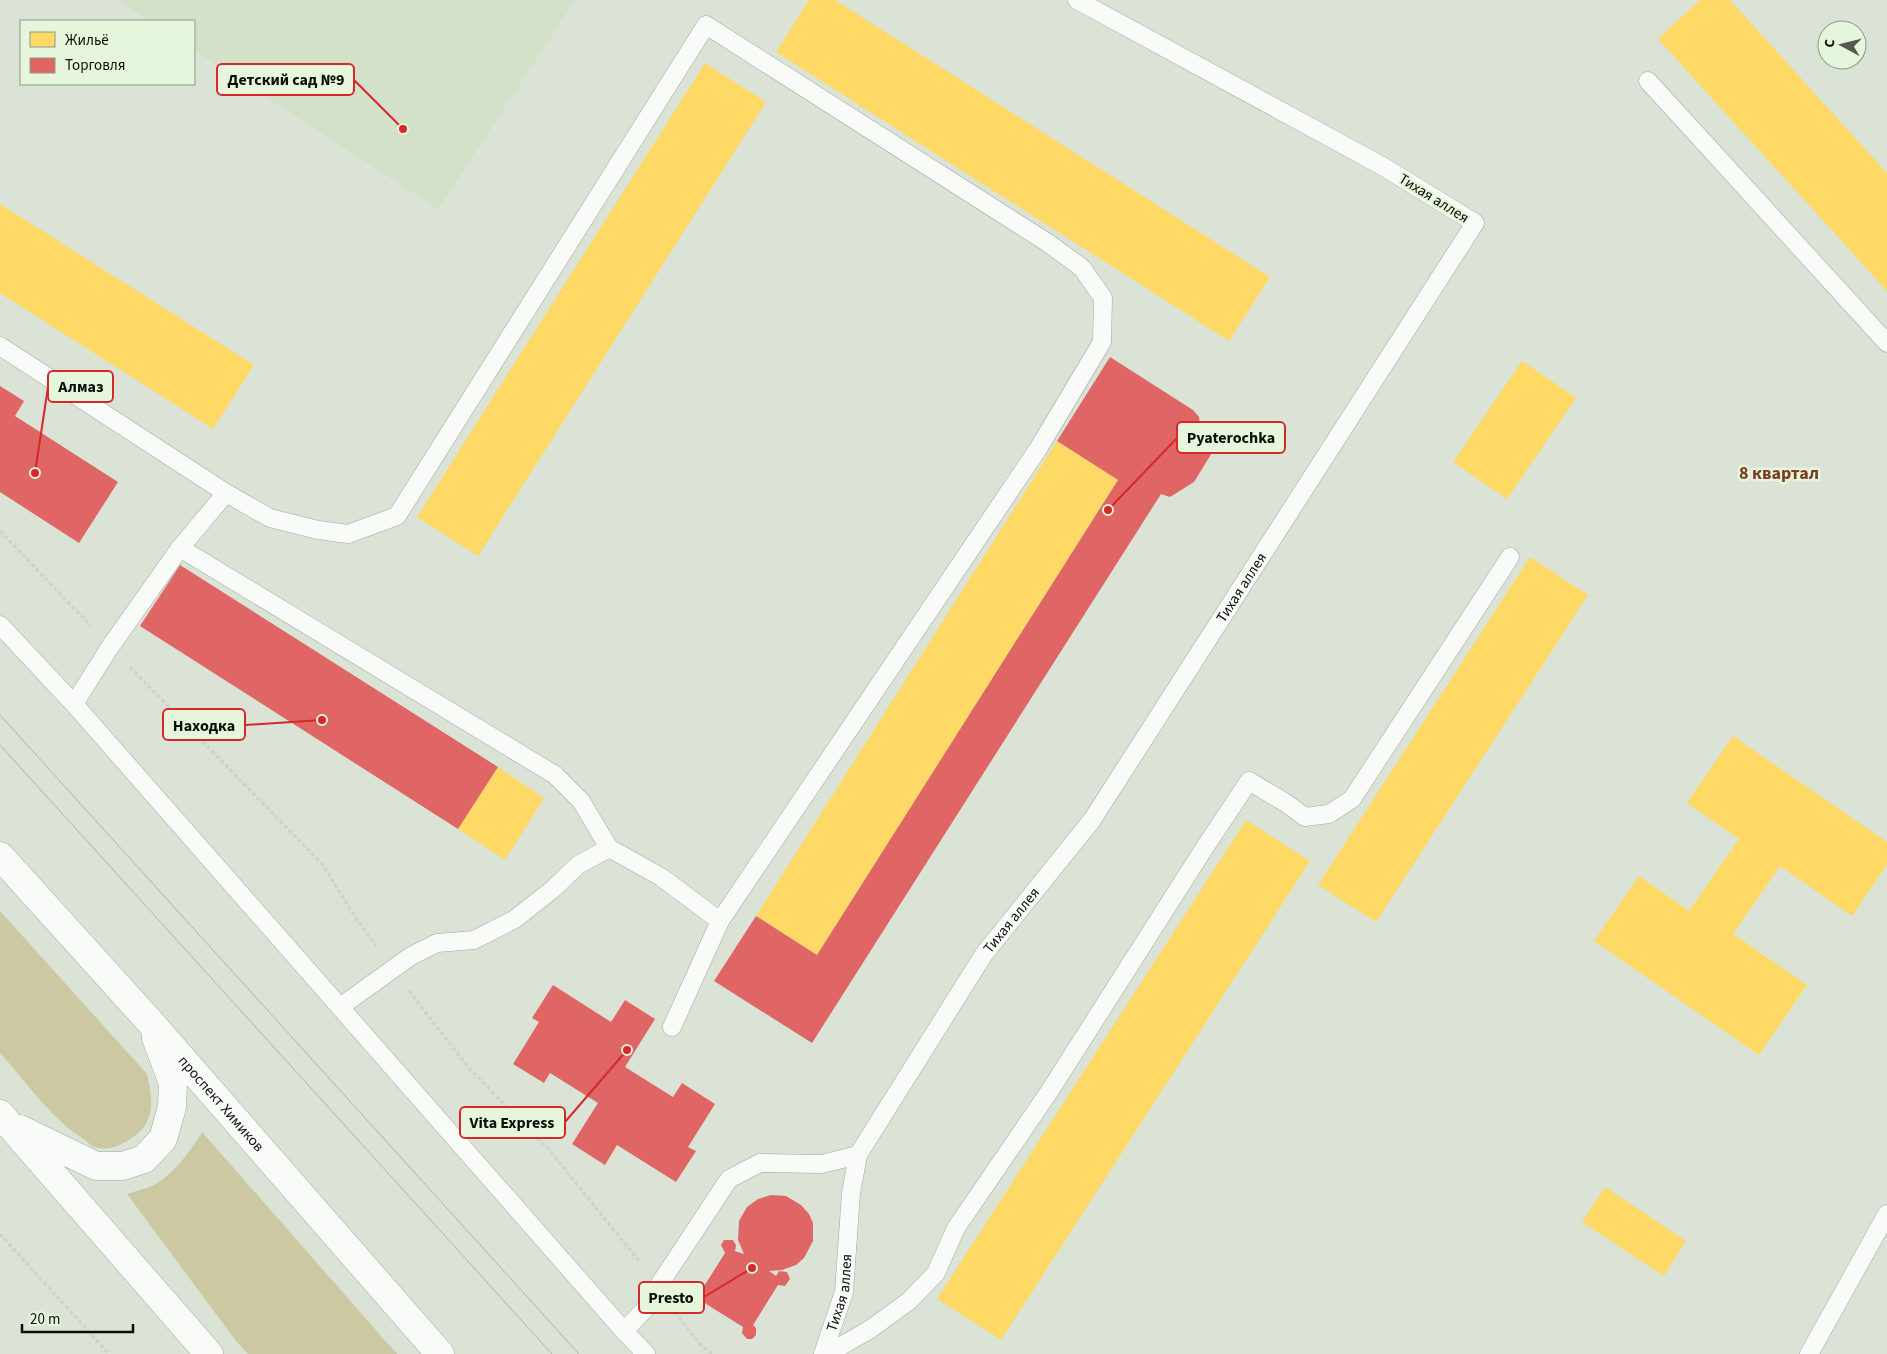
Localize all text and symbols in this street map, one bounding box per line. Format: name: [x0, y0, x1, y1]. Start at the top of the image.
legend: [20, 20, 195, 85]
north arrow: [1817, 20, 1867, 70]
text: Жильё: [65, 30, 109, 51]
text: С: [1820, 38, 1841, 49]
text: Торговля: [65, 55, 125, 76]
callout: Детский сад №9: [217, 64, 354, 95]
text: Детский сад №9: [228, 69, 345, 91]
street label: Тихая аллея: [1395, 169, 1473, 228]
callout: Алмаз: [48, 371, 113, 402]
text: Алмаз: [57, 376, 104, 398]
callout: Pyaterochka: [1177, 422, 1285, 453]
text: Pyaterochka: [1187, 427, 1275, 449]
district label: 8 квартал: [1739, 461, 1819, 486]
street label: Тихая аллея: [1211, 549, 1272, 627]
callout: Находка: [163, 709, 245, 740]
text: Находка: [173, 715, 235, 737]
street label: Тихая аллея: [979, 883, 1045, 958]
street label: проспект Химиков: [173, 1051, 269, 1157]
callout: Vita Express: [460, 1107, 565, 1138]
text: Vita Express: [469, 1112, 554, 1134]
street label: Тихая аллея: [821, 1253, 858, 1334]
callout: Presto: [639, 1282, 704, 1313]
text: Presto: [648, 1287, 694, 1309]
scale bar: [22, 1302, 134, 1334]
text: 20 m: [30, 1309, 60, 1330]

